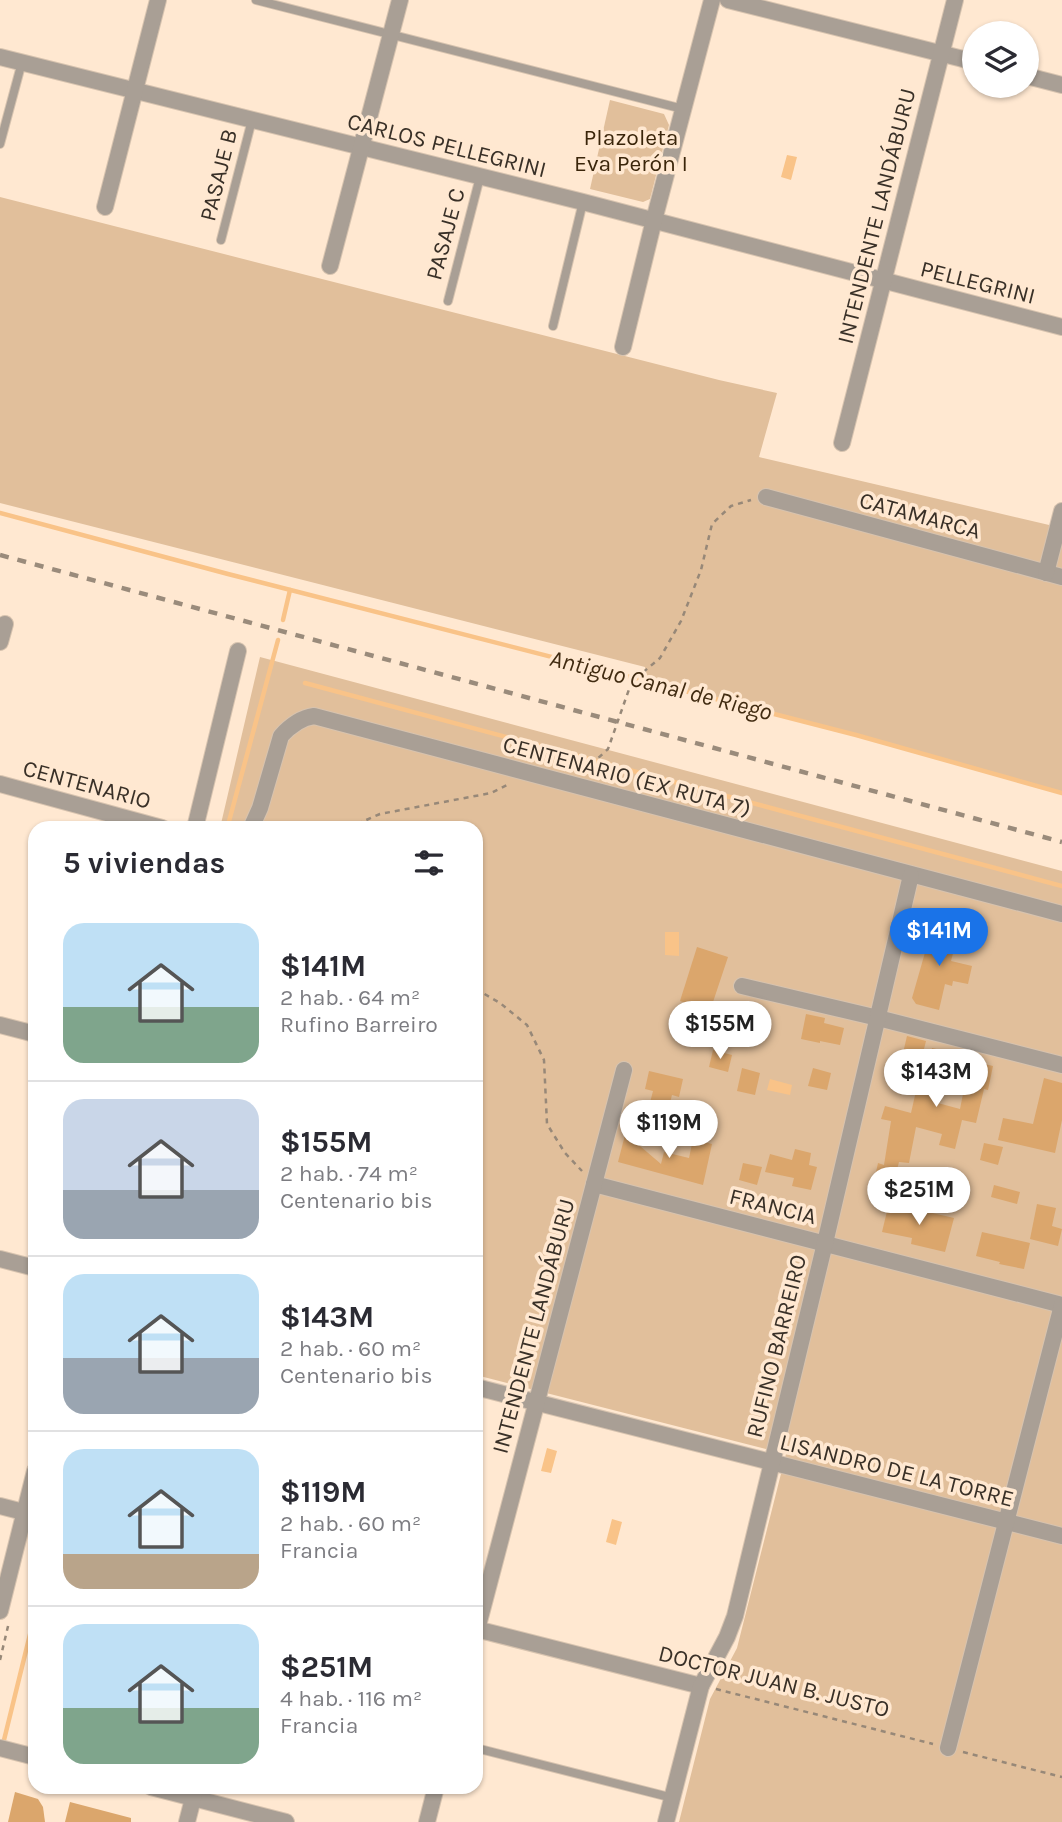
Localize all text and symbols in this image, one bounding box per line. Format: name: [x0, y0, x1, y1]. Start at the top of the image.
map controls: [962, 21, 1039, 98]
button: layers: [962, 21, 1039, 98]
street label: INTENDENTE LANDÁBURU: [832, 85, 921, 347]
street label: CARLOS PELLEGRINI: [345, 108, 549, 183]
park label: Plazoleta Eva Perón I: [574, 124, 688, 177]
street label: PASAJE B: [194, 126, 243, 224]
street label: PASAJE C: [420, 185, 471, 283]
street label: PELLEGRINI: [918, 255, 1038, 310]
street label: CATAMARCA: [856, 486, 983, 545]
water label: Antiguo Canal de Riego: [547, 644, 775, 726]
street label: CENTENARIO (EX RUTA 7): [500, 730, 754, 823]
street label: CENTENARIO: [20, 754, 154, 815]
icon: filters: [410, 844, 448, 882]
text: 5 viviendas: [63, 845, 225, 881]
pin: $141M: [890, 908, 988, 968]
text: $141M: [906, 917, 972, 944]
text: $141M: [280, 948, 366, 984]
icon: home: [119, 951, 203, 1035]
text: 2 hab. · 64 m²: [280, 984, 420, 1011]
pin: $155M: [671, 1002, 769, 1061]
text: $155M: [685, 1010, 755, 1037]
text: Rufino Barreiro: [280, 1011, 438, 1038]
pin: $143M: [887, 1050, 985, 1109]
text: $143M: [900, 1058, 972, 1085]
pin: $119M: [620, 1100, 718, 1160]
text: $119M: [636, 1109, 702, 1136]
text: $155M: [280, 1124, 373, 1160]
icon: home: [119, 1127, 203, 1211]
text: 2 hab. · 74 m²: [280, 1160, 418, 1187]
pin: $251M: [870, 1168, 968, 1227]
text: $251M: [883, 1176, 955, 1203]
street label: FRANCIA: [727, 1183, 819, 1230]
text: Centenario bis: [280, 1187, 433, 1214]
street label: INTENDENTE LANDÁBURU: [486, 1196, 581, 1456]
street label: RUFINO BARREIRO: [741, 1252, 812, 1440]
text: $143M: [280, 1299, 374, 1335]
icon: home: [119, 1302, 203, 1386]
text: 2 hab. · 60 m²: [280, 1335, 421, 1362]
text: Centenario bis: [280, 1362, 433, 1389]
street label: LISANDRO DE LA TORRE: [777, 1428, 1017, 1513]
text: $119M: [280, 1474, 367, 1510]
icon: home: [119, 1477, 203, 1561]
text: 2 hab. · 60 m²: [280, 1510, 421, 1537]
text: Francia: [280, 1537, 358, 1564]
street label: DOCTOR JUAN B. JUSTO: [656, 1640, 892, 1723]
text: $251M: [280, 1649, 373, 1685]
icon: home: [119, 1652, 203, 1736]
text: 4 hab. · 116 m²: [280, 1685, 422, 1712]
text: Francia: [280, 1712, 358, 1739]

